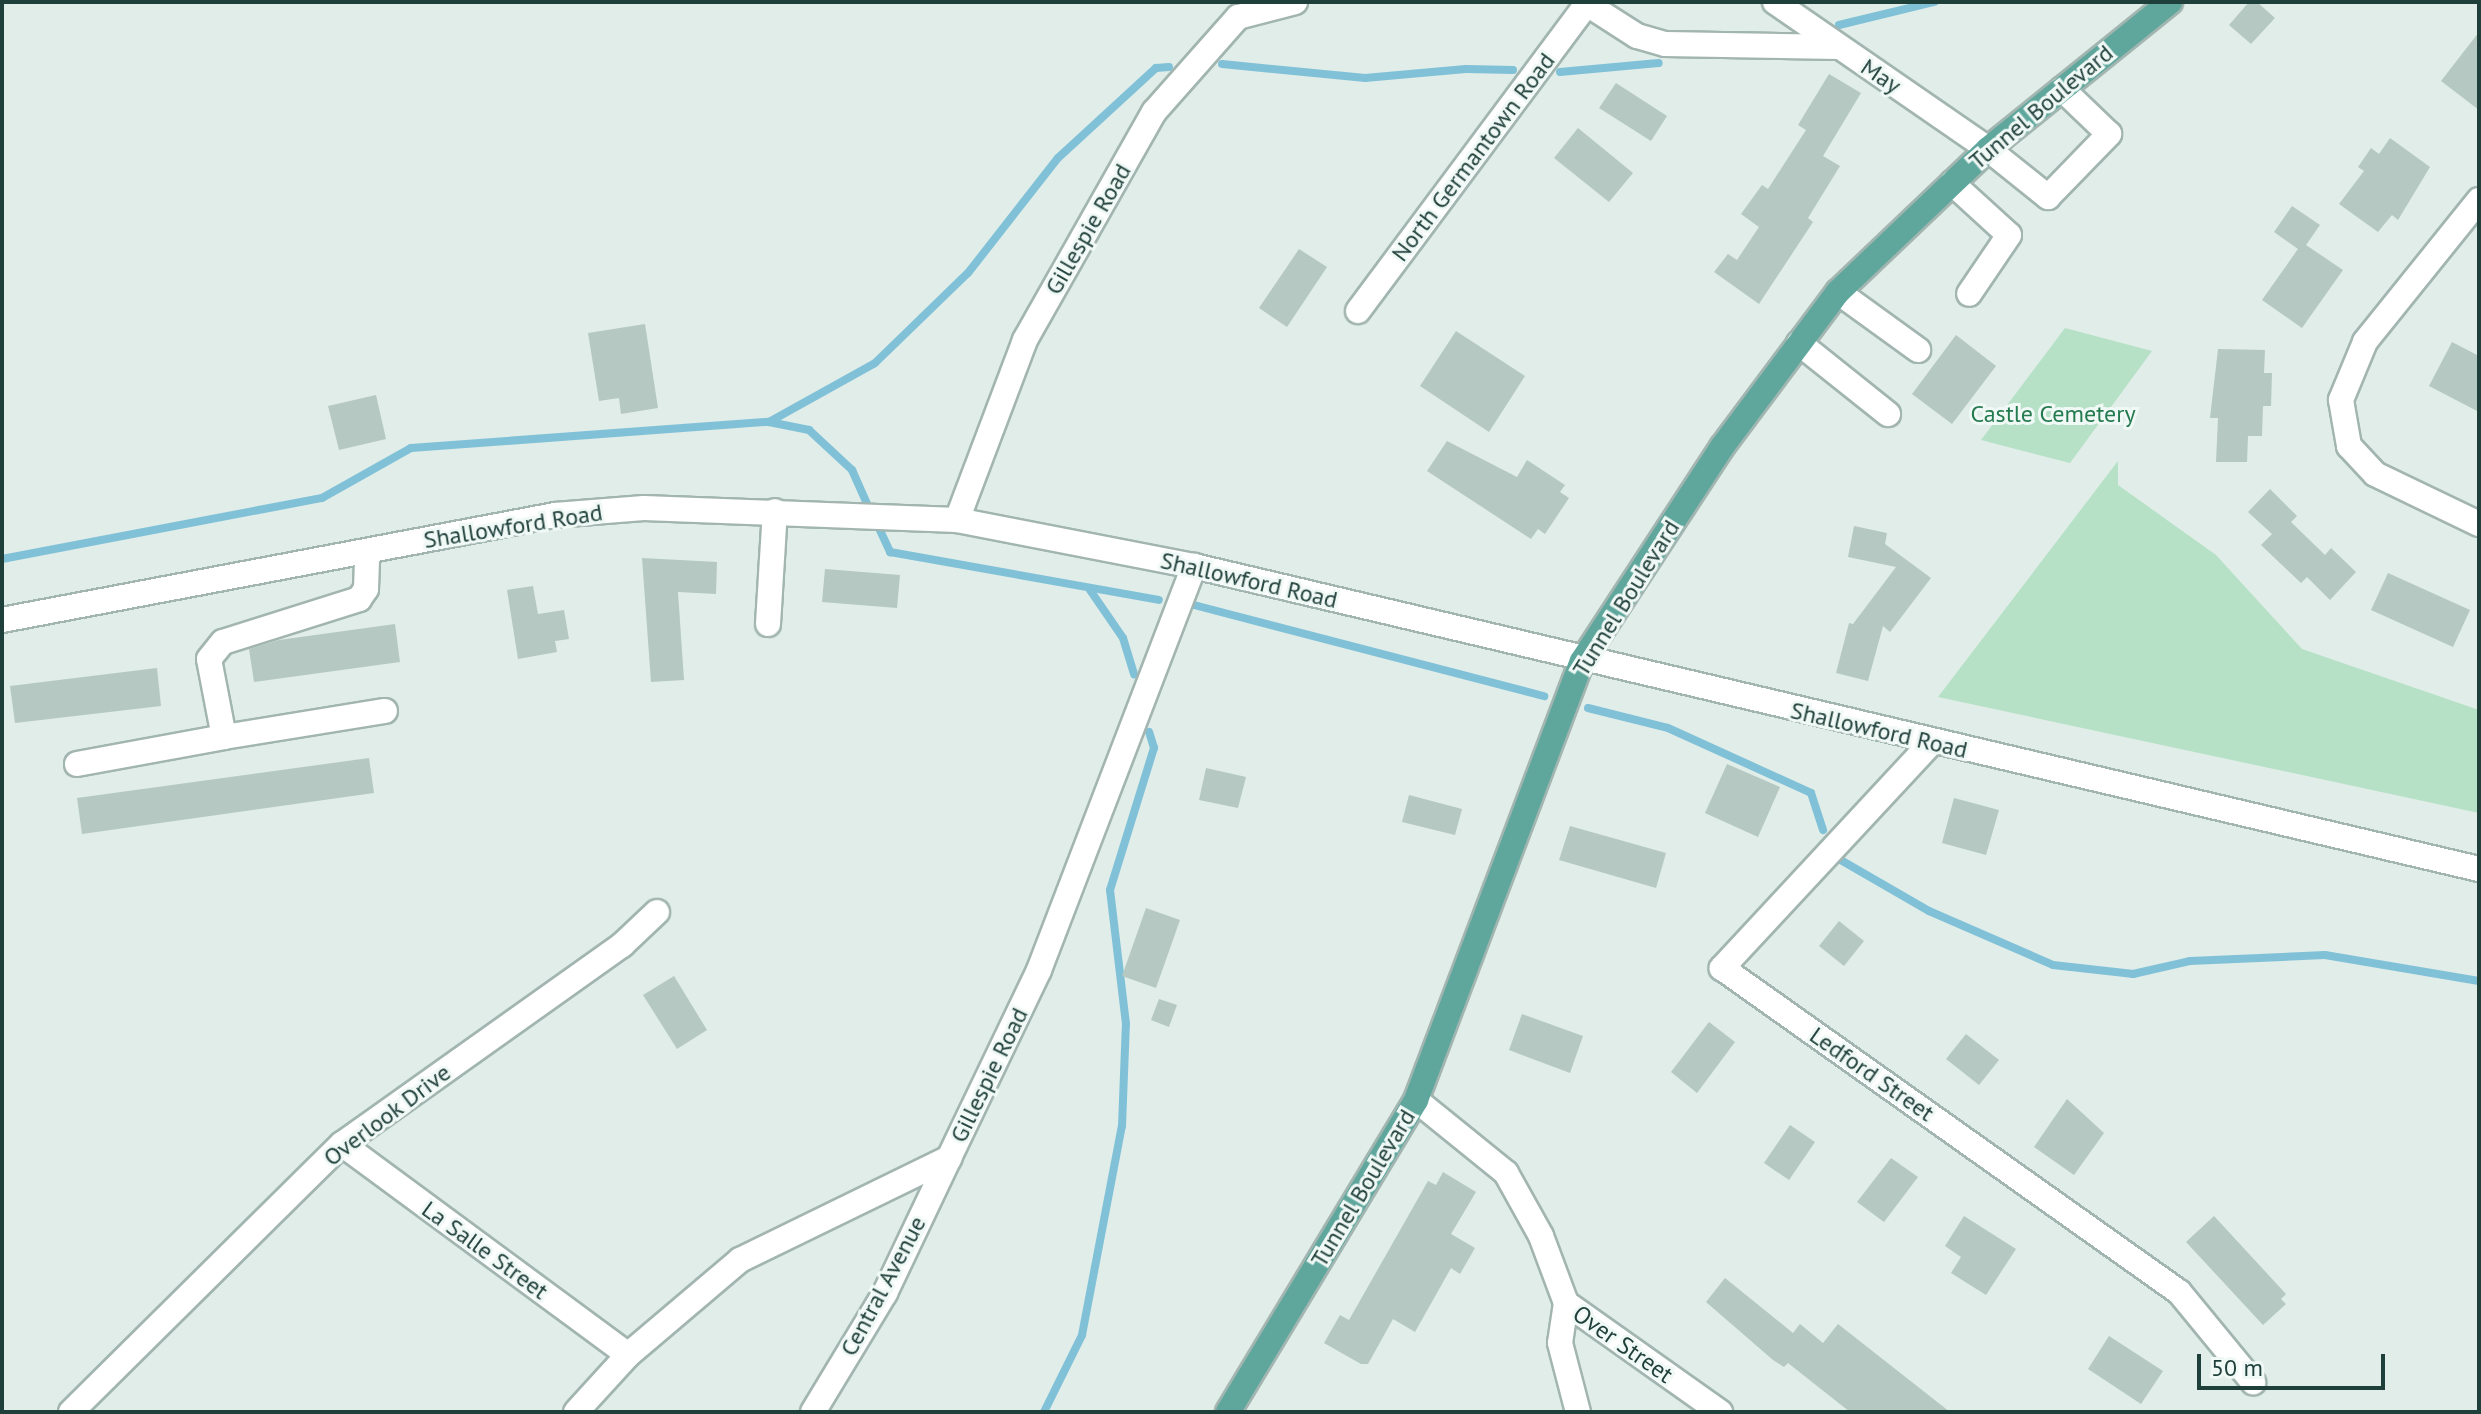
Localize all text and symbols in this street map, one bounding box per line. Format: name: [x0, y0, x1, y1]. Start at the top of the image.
street label: Tunnel Boulevard: [1963, 39, 2119, 175]
street label: North Germantown Road: [1385, 47, 1561, 267]
street label: May: [1856, 52, 1906, 100]
street label: Gillespie Road: [1039, 158, 1137, 300]
park label: Castle Cemetery: [1970, 400, 2136, 428]
street label: Shallowford Road: [422, 498, 604, 554]
street label: Tunnel Boulevard: [1566, 515, 1686, 681]
street label: Shallowford Road: [1158, 546, 1340, 614]
street label: Shallowford Road: [1788, 696, 1970, 764]
street label: Gillespie Road: [944, 1003, 1034, 1147]
street label: Ledford Street: [1804, 1021, 1940, 1127]
street label: Overlook Drive: [318, 1058, 456, 1172]
street label: Tunnel Boulevard: [1305, 1104, 1421, 1272]
street label: La Salle Street: [416, 1195, 554, 1305]
street label: Central Avenue: [834, 1211, 932, 1361]
street label: Over Street: [1567, 1299, 1679, 1389]
scale bar: [2201, 1338, 2389, 1388]
text: 50 m: [2211, 1352, 2263, 1383]

